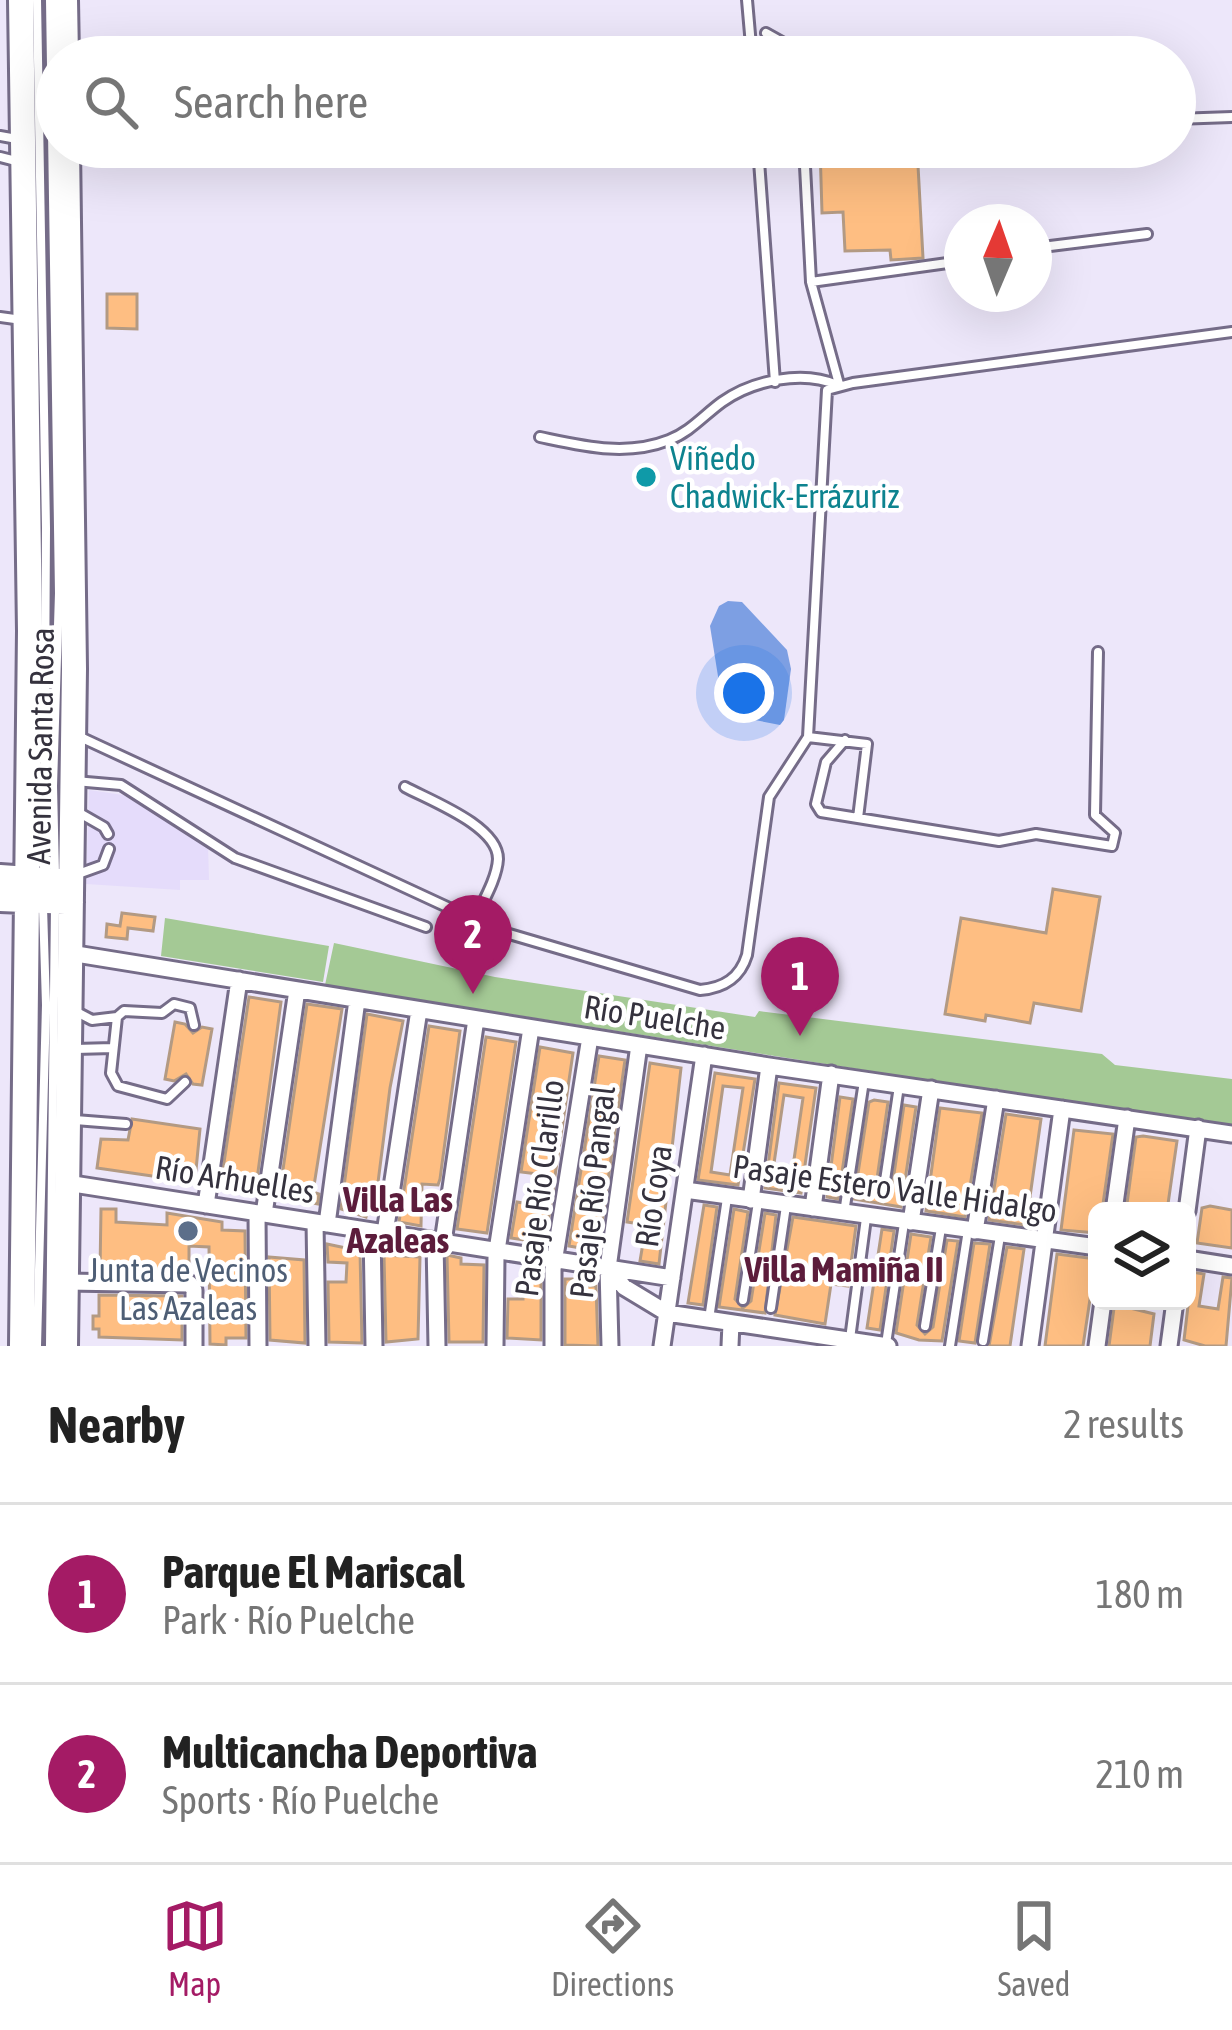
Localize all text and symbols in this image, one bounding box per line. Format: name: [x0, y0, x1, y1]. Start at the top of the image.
search box: [36, 36, 1196, 168]
icon: search: [78, 69, 144, 135]
text: Search here: [174, 76, 368, 128]
north arrow: [944, 204, 1052, 312]
place label: Viñedo Chadwick-Errázuriz: [670, 439, 899, 515]
marker: Viñedo Chadwick-Errázuriz: [633, 464, 659, 490]
street label: Avenida Santa Rosa: [19, 627, 61, 865]
your location: [714, 663, 774, 723]
pin: 2: [434, 895, 512, 994]
pin: 1: [761, 937, 839, 1036]
street label: Río Puelche: [581, 987, 729, 1047]
street label: Pasaje Río Clarillo: [507, 1077, 571, 1299]
street label: Pasaje Río Pangal: [562, 1084, 622, 1300]
street label: Río Coya: [627, 1142, 679, 1250]
street label: Pasaje Estero Valle Hidalgo: [731, 1146, 1059, 1230]
street label: Río Arhuelles: [153, 1148, 317, 1210]
district label: Villa Las Azaleas: [342, 1178, 453, 1261]
map controls: [1088, 1202, 1196, 1310]
button: layers: [1088, 1202, 1196, 1310]
marker: Junta de Vecinos Las Azaleas: [175, 1218, 201, 1244]
district label: Villa Mamiña II: [743, 1248, 944, 1290]
place label: Junta de Vecinos Las Azaleas: [88, 1251, 288, 1327]
text: Nearby: [48, 1395, 185, 1454]
text: 2 results: [1063, 1402, 1184, 1446]
text: Parque El Mariscal: [162, 1546, 464, 1598]
text: 1: [78, 1572, 96, 1616]
text: 180 m: [1096, 1572, 1184, 1616]
text: Park · Río Puelche: [162, 1598, 415, 1642]
text: Multicancha Deportiva: [162, 1726, 537, 1778]
text: 2: [78, 1752, 96, 1796]
text: 210 m: [1096, 1752, 1184, 1796]
text: Sports · Río Puelche: [162, 1778, 439, 1822]
tab: Map: [162, 1893, 228, 2003]
tab: Directions: [551, 1893, 674, 2003]
tab: Saved: [997, 1893, 1070, 2003]

